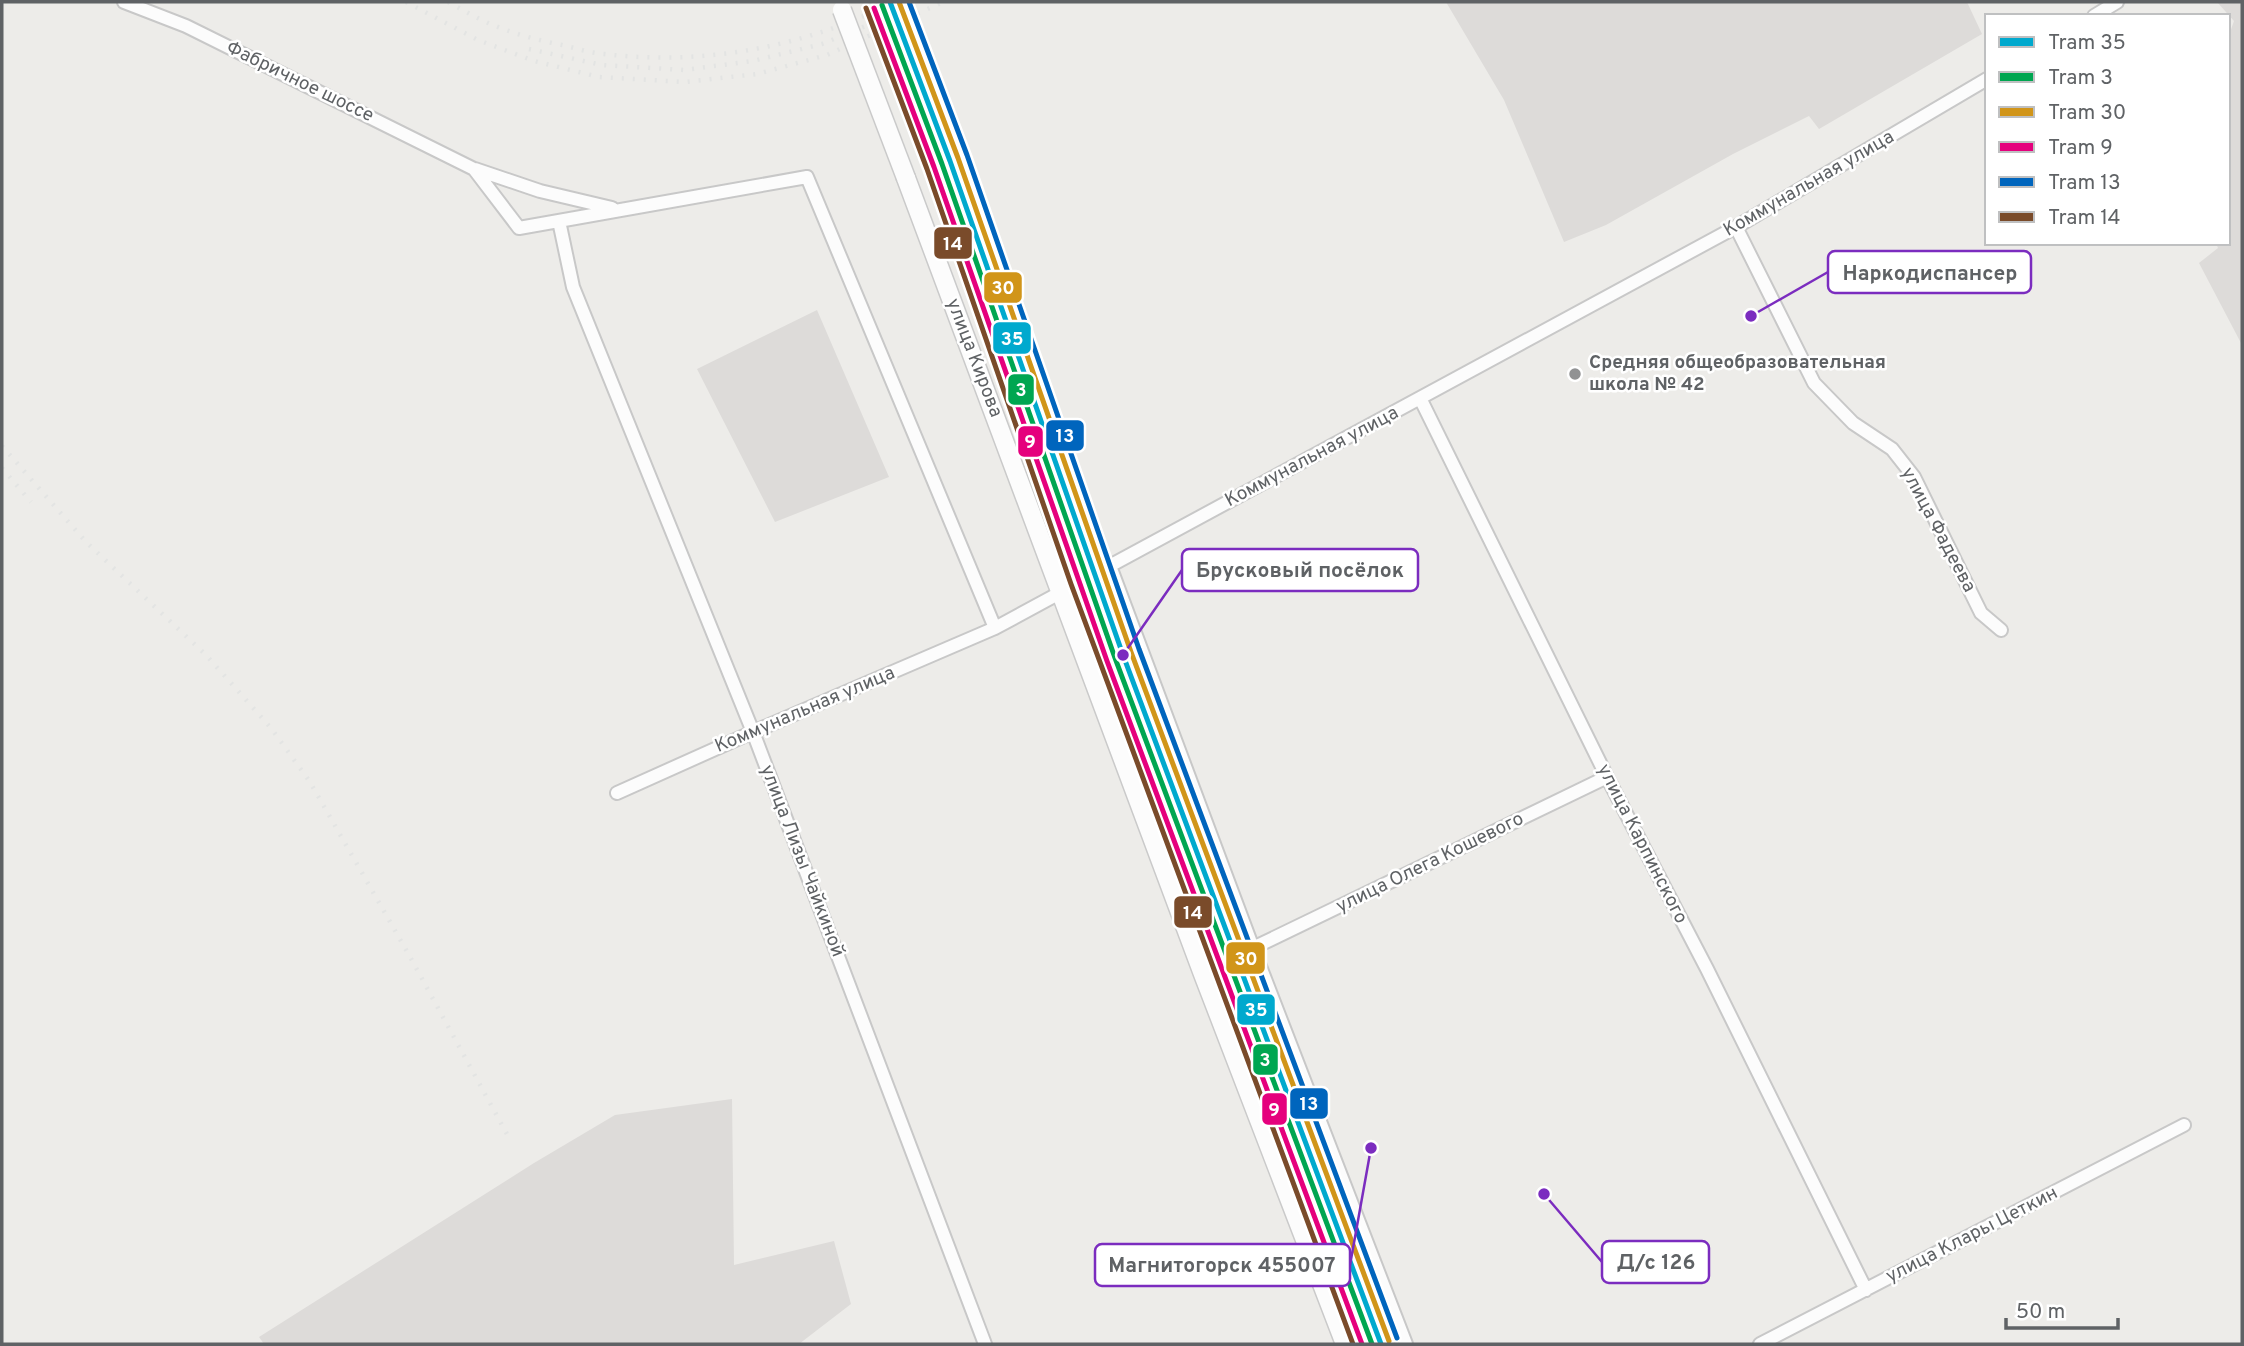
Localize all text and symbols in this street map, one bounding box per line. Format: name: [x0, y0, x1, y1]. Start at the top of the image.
legend: [1985, 14, 2230, 245]
text: Tram 35: [2048, 30, 2126, 57]
street label: Фабричное шоссе: [222, 36, 378, 128]
text: Tram 3: [2048, 65, 2113, 92]
text: Tram 30: [2048, 100, 2126, 127]
street label: Коммунальная улица: [1719, 125, 1899, 243]
text: Tram 9: [2048, 135, 2113, 162]
text: Tram 13: [2048, 170, 2121, 197]
text: Tram 14: [2048, 205, 2121, 232]
line badge: 14: [933, 226, 973, 260]
text: 14: [943, 233, 963, 257]
callout: Наркодиспансер: [1828, 251, 2031, 293]
text: Наркодиспансер: [1843, 261, 2017, 288]
line badge: 30: [983, 271, 1023, 304]
text: 30: [991, 277, 1015, 301]
street label: улица Кирова: [940, 295, 1008, 421]
line badge: 35: [992, 321, 1032, 355]
text: 35: [1001, 328, 1024, 352]
place label: Средняя общеобразовательная школа № 42: [1589, 351, 1886, 397]
marker: Средняя общеобразовательная школа № 42: [1567, 366, 1583, 382]
line badge: 3: [1007, 373, 1035, 406]
text: 3: [1015, 379, 1027, 403]
street label: Коммунальная улица: [1221, 401, 1403, 513]
line badge: 13: [1045, 419, 1085, 452]
line badge: 9: [1017, 425, 1044, 458]
text: 13: [1056, 425, 1075, 449]
text: 9: [1024, 431, 1036, 455]
street label: улица Фадеева: [1895, 463, 1981, 597]
callout: Брусковый посёлок: [1182, 549, 1418, 591]
text: Брусковый посёлок: [1196, 558, 1404, 585]
street label: Коммунальная улица: [711, 661, 899, 759]
street label: улица Карпинского: [1591, 760, 1693, 928]
street label: улица Лизы Чайкиной: [754, 762, 850, 960]
street label: улица Олега Кошевого: [1332, 807, 1528, 919]
line badge: 14: [1173, 895, 1213, 929]
text: 14: [1183, 902, 1203, 926]
line badge: 30: [1225, 941, 1266, 975]
text: 30: [1234, 948, 1258, 972]
line badge: 35: [1236, 993, 1276, 1026]
text: 35: [1245, 999, 1268, 1023]
line badge: 3: [1252, 1043, 1279, 1076]
text: 3: [1259, 1049, 1271, 1073]
line badge: 13: [1289, 1087, 1329, 1120]
line badge: 9: [1261, 1092, 1288, 1126]
text: 13: [1300, 1093, 1319, 1117]
text: 9: [1268, 1099, 1280, 1123]
street label: улица Клары Цеткин: [1882, 1181, 2062, 1289]
callout: Д/с 126: [1602, 1241, 1709, 1283]
callout: Магнитогорск 455007: [1095, 1244, 1350, 1286]
text: Д/с 126: [1617, 1250, 1695, 1277]
text: Магнитогорск 455007: [1108, 1253, 1336, 1280]
scale bar: [2006, 1286, 2118, 1330]
text: 50 m: [2016, 1299, 2065, 1326]

